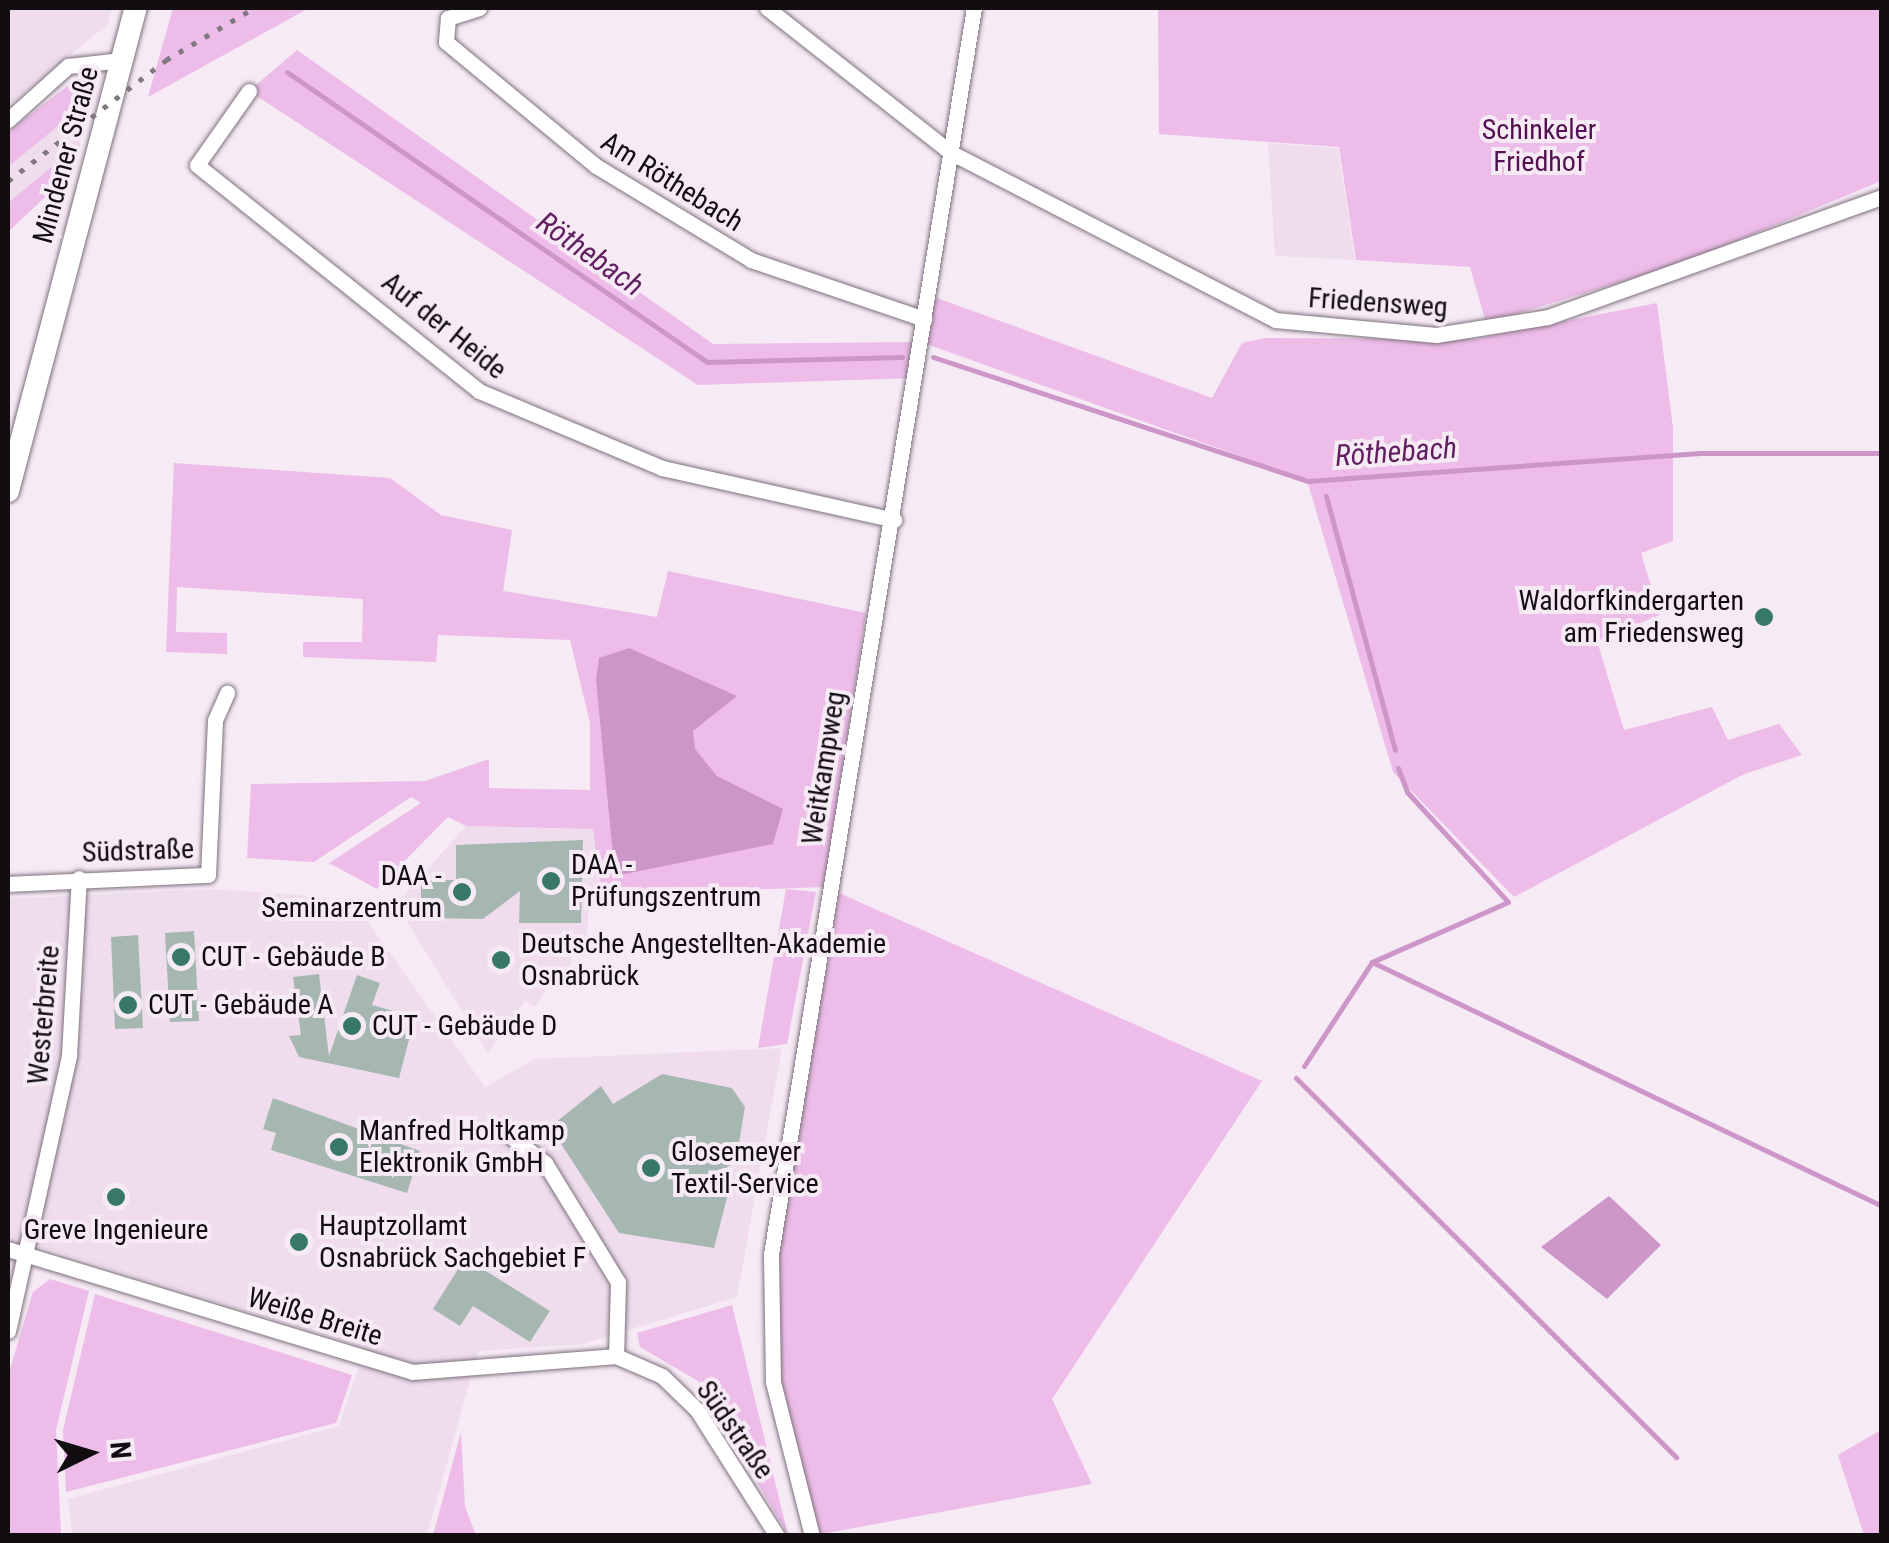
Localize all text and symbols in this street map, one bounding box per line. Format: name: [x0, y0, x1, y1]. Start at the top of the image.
street label: Mindener Straße: [26, 63, 106, 247]
park label: Schinkeler Friedhof: [1482, 113, 1596, 179]
street label: Am Röthebach: [595, 125, 749, 239]
water label: Röthebach: [530, 204, 650, 304]
street label: Auf der Heide: [375, 266, 513, 386]
street label: Friedensweg: [1307, 281, 1449, 325]
water label: Röthebach: [1334, 430, 1458, 474]
place label: Waldorfkindergarten am Friedensweg: [1518, 584, 1744, 650]
marker: Waldorfkindergarten am Friedensweg: [1753, 606, 1775, 628]
street label: Weitkampweg: [795, 689, 853, 847]
street label: Südstraße: [81, 832, 195, 870]
place label: DAA - Prüfungszentrum: [571, 848, 761, 914]
place label: DAA - Seminarzentrum: [261, 859, 442, 925]
marker: DAA - Prüfungszentrum: [540, 870, 562, 892]
marker: DAA - Seminarzentrum: [451, 881, 473, 903]
place label: Deutsche Angestellten-Akademie Osnabrück: [521, 927, 886, 993]
place label: CUT - Gebäude B: [201, 940, 386, 974]
street label: Westerbreite: [21, 944, 67, 1086]
marker: CUT - Gebäude B: [170, 946, 192, 968]
marker: Deutsche Angestellten-Akademie Osnabrück: [490, 949, 512, 971]
place label: CUT - Gebäude A: [148, 988, 334, 1022]
marker: CUT - Gebäude A: [117, 994, 139, 1016]
place label: CUT - Gebäude D: [372, 1009, 558, 1043]
marker: CUT - Gebäude D: [341, 1015, 363, 1037]
place label: Manfred Holtkamp Elektronik GmbH: [359, 1114, 565, 1180]
place label: Glosemeyer Textil-Service: [671, 1135, 819, 1201]
marker: Manfred Holtkamp Elektronik GmbH: [328, 1136, 350, 1158]
marker: Glosemeyer Textil-Service: [640, 1157, 662, 1179]
marker: Greve Ingenieure: [105, 1186, 127, 1208]
place label: Hauptzollamt Osnabrück Sachgebiet F: [319, 1209, 586, 1275]
place label: Greve Ingenieure: [24, 1213, 208, 1247]
marker: Hauptzollamt Osnabrück Sachgebiet F: [288, 1231, 310, 1253]
street label: Weiße Breite: [244, 1281, 386, 1353]
street label: Südstraße: [689, 1374, 781, 1486]
north arrow: [40, 1403, 140, 1503]
text: N: [103, 1440, 138, 1460]

